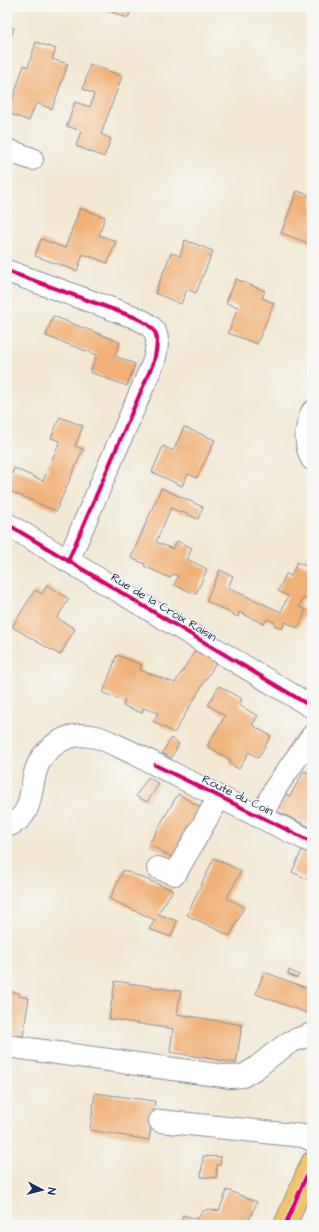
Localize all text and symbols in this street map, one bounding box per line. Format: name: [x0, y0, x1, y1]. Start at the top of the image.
street label: Rue de la Croix Raisin: [108, 569, 220, 646]
street label: Route du Coin: [199, 771, 276, 820]
north arrow: [22, 1170, 62, 1210]
text: N: [44, 1187, 59, 1196]

